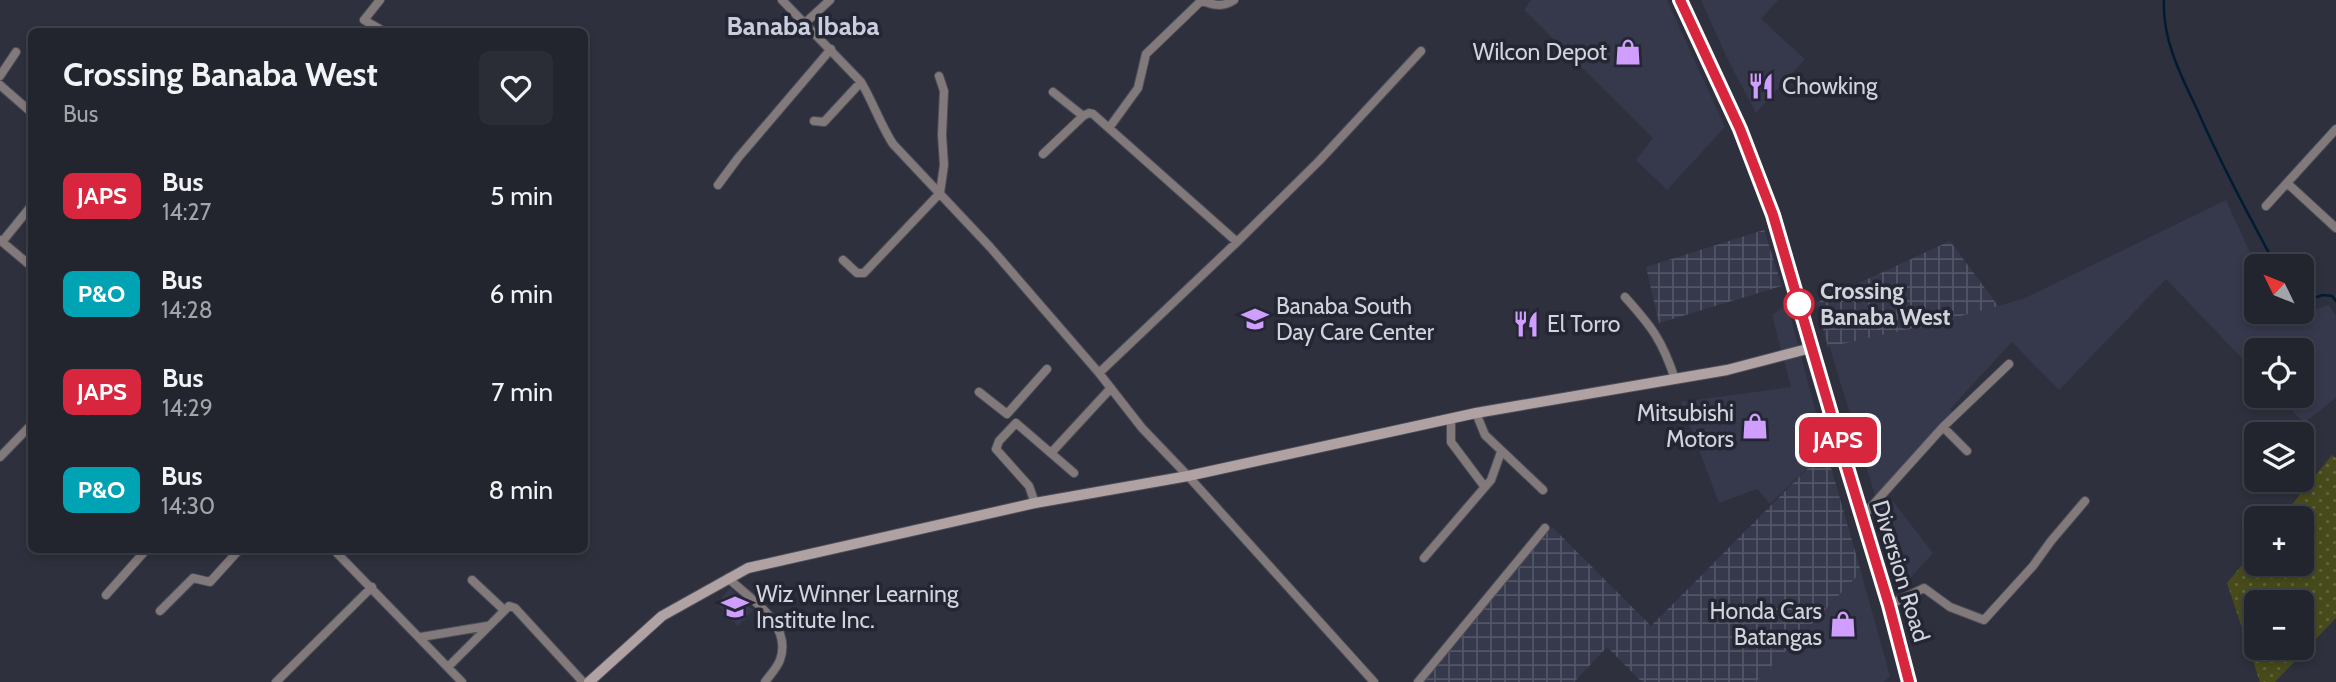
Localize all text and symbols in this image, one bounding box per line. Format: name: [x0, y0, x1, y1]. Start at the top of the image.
district label: Banaba Ibaba: [727, 10, 879, 42]
shop icon: Wilcon Depot: [1613, 37, 1643, 67]
place label: Wilcon Depot: [1473, 38, 1607, 66]
button: heart: [479, 51, 553, 125]
text: Crossing Banaba West: [63, 54, 378, 94]
restaurant icon: Chowking: [1746, 71, 1776, 101]
place label: Chowking: [1782, 72, 1878, 100]
text: Bus: [63, 100, 98, 128]
text: Bus: [162, 166, 203, 198]
text: 5 min: [490, 180, 553, 212]
text: JAPS: [77, 181, 127, 210]
text: 14:27: [162, 198, 211, 226]
north arrow: [2244, 254, 2314, 324]
map controls: [2244, 254, 2314, 660]
text: Bus: [161, 264, 202, 296]
place label: Crossing Banaba West: [1820, 277, 1951, 331]
text: 6 min: [490, 278, 553, 310]
text: P&O: [78, 279, 125, 308]
marker: Crossing Banaba West: [1784, 289, 1814, 319]
place label: Banaba South Day Care Center: [1276, 292, 1435, 346]
text: 14:28: [161, 296, 213, 324]
school or university icon: Banaba South Day Care Center: [1240, 304, 1270, 334]
restaurant icon: El Torro: [1511, 309, 1541, 339]
place label: El Torro: [1547, 310, 1620, 338]
button: locate: [2244, 338, 2314, 408]
text: Bus: [162, 362, 203, 394]
text: 7 min: [491, 376, 553, 408]
text: JAPS: [77, 377, 127, 406]
text: 14:29: [162, 394, 213, 422]
place label: Mitsubishi Motors: [1637, 399, 1734, 453]
shop icon: Mitsubishi Motors: [1740, 411, 1770, 441]
line badge: JAPS: [1789, 417, 1887, 463]
button: layers: [2244, 422, 2314, 492]
text: JAPS: [1813, 425, 1863, 454]
text: Bus: [161, 460, 202, 492]
text: 8 min: [489, 474, 553, 506]
text: P&O: [78, 475, 125, 504]
text: 14:30: [161, 492, 215, 520]
street label: Diversion Road: [1866, 497, 1936, 645]
button: +: [2244, 506, 2314, 576]
place label: Wiz Winner Learning Institute Inc.: [756, 580, 959, 634]
button: −: [2244, 590, 2314, 660]
school or university icon: Wiz Winner Learning Institute Inc.: [720, 592, 750, 622]
place label: Honda Cars Batangas: [1710, 597, 1822, 651]
shop icon: Honda Cars Batangas: [1828, 609, 1858, 639]

